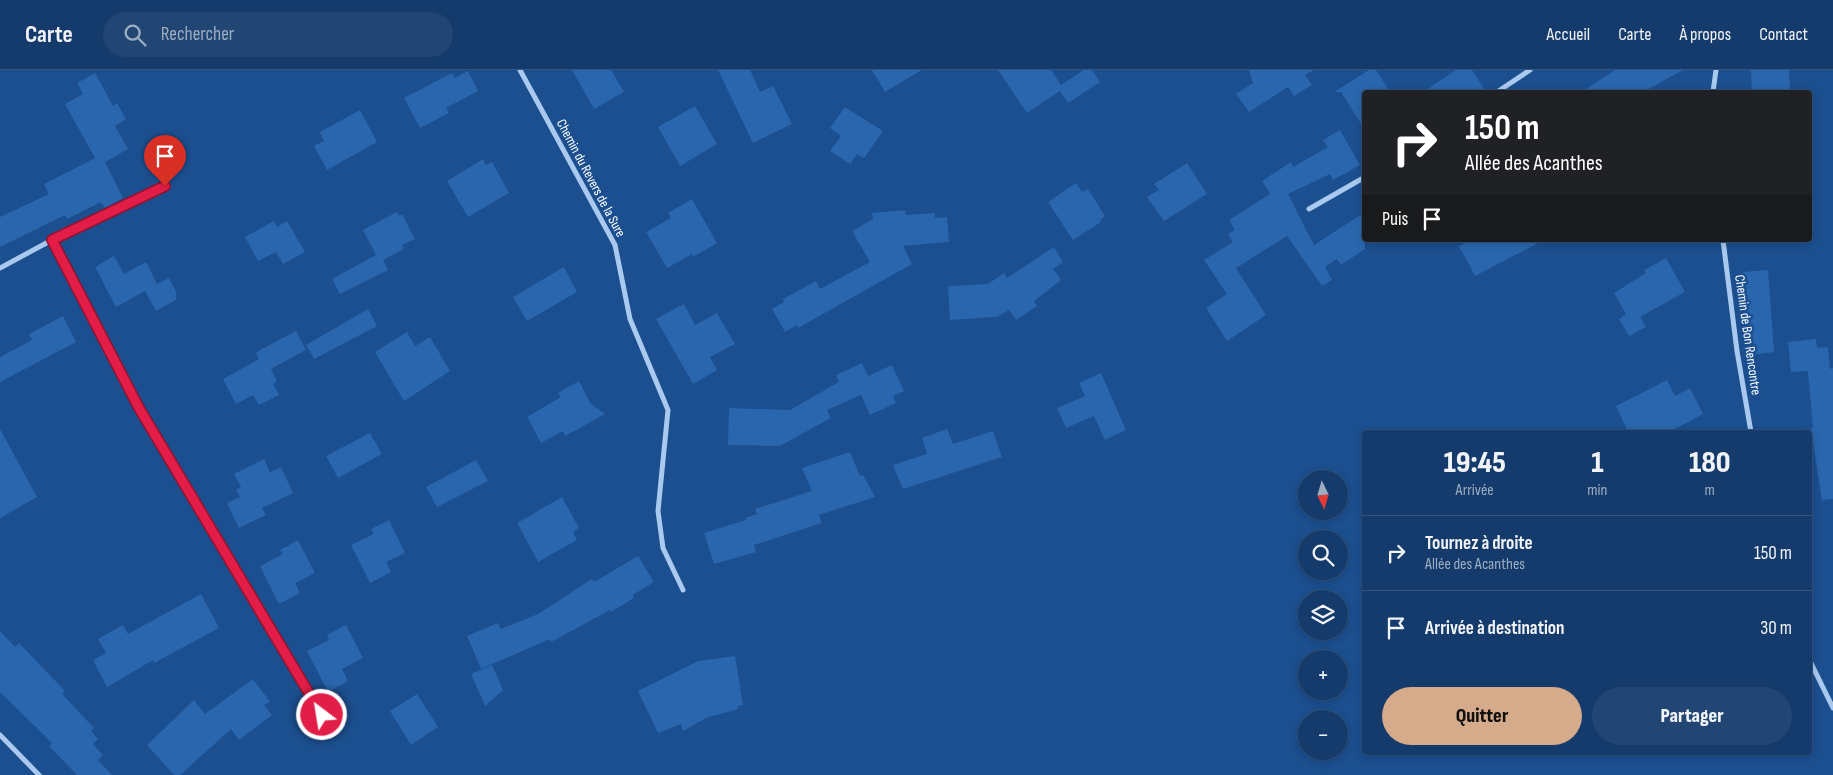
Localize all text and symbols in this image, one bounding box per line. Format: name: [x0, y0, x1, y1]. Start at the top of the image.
search box: [103, 12, 453, 57]
text: Carte: [25, 20, 73, 49]
icon: search: [121, 21, 149, 49]
text: Rechercher: [161, 23, 234, 46]
text: Accueil: [1546, 24, 1590, 45]
text: Carte: [1618, 24, 1651, 45]
text: À propos: [1679, 24, 1731, 45]
text: Contact: [1759, 24, 1808, 45]
text: 150 m: [1465, 107, 1539, 150]
icon: right: [1382, 110, 1447, 175]
street label: Chemin du Revers de la Sure: [553, 116, 629, 240]
pin: [144, 135, 186, 186]
icon: arrive: [151, 142, 179, 170]
text: Allée des Acanthes: [1465, 150, 1603, 177]
icon: arrive: [1418, 205, 1446, 233]
text: Puis: [1382, 208, 1408, 231]
street label: Chemin de Bon Rencontre: [1731, 274, 1765, 396]
text: 19:45: [1443, 445, 1506, 481]
text: 1: [1591, 445, 1604, 481]
text: 180: [1689, 445, 1731, 481]
north arrow: [1298, 470, 1348, 520]
map controls: [1298, 470, 1348, 760]
text: Arrivée: [1456, 481, 1494, 500]
text: min: [1587, 481, 1607, 500]
text: m: [1705, 481, 1715, 500]
button: search: [1298, 530, 1348, 580]
text: Tournez à droite: [1425, 532, 1533, 555]
icon: right: [1382, 539, 1410, 567]
text: 150 m: [1754, 542, 1792, 565]
text: Allée des Acanthes: [1425, 555, 1525, 574]
button: layers: [1298, 590, 1348, 640]
icon: arrive: [1382, 614, 1410, 642]
text: Arrivée à destination: [1425, 617, 1565, 640]
text: 30 m: [1760, 617, 1792, 640]
button: +: [1298, 650, 1348, 700]
button: Quitter: [1382, 687, 1582, 745]
button: Partager: [1592, 687, 1792, 745]
position arrow: [295, 688, 347, 740]
button: −: [1298, 710, 1348, 760]

